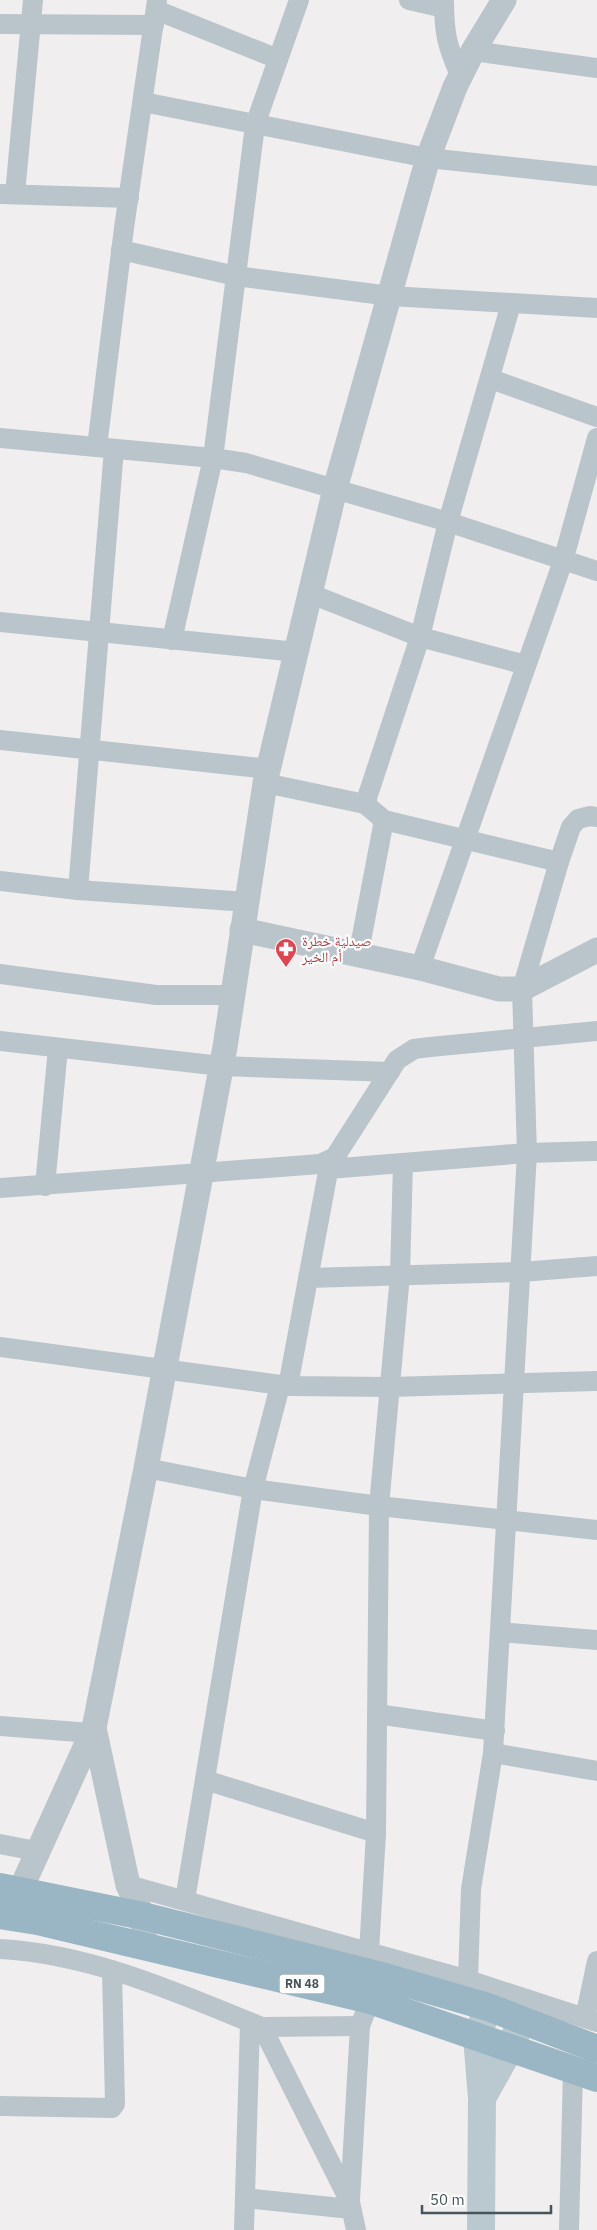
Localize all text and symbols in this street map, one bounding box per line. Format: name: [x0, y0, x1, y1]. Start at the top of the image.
place label: صيدلية خطرة أم الخير: [301, 932, 371, 967]
pharmacy icon: صيدلية خطرة أم الخير: [274, 937, 298, 968]
road number: RN 48: [280, 1975, 324, 1994]
scale bar: [422, 2182, 551, 2214]
text: 50 m: [430, 2190, 465, 2209]

